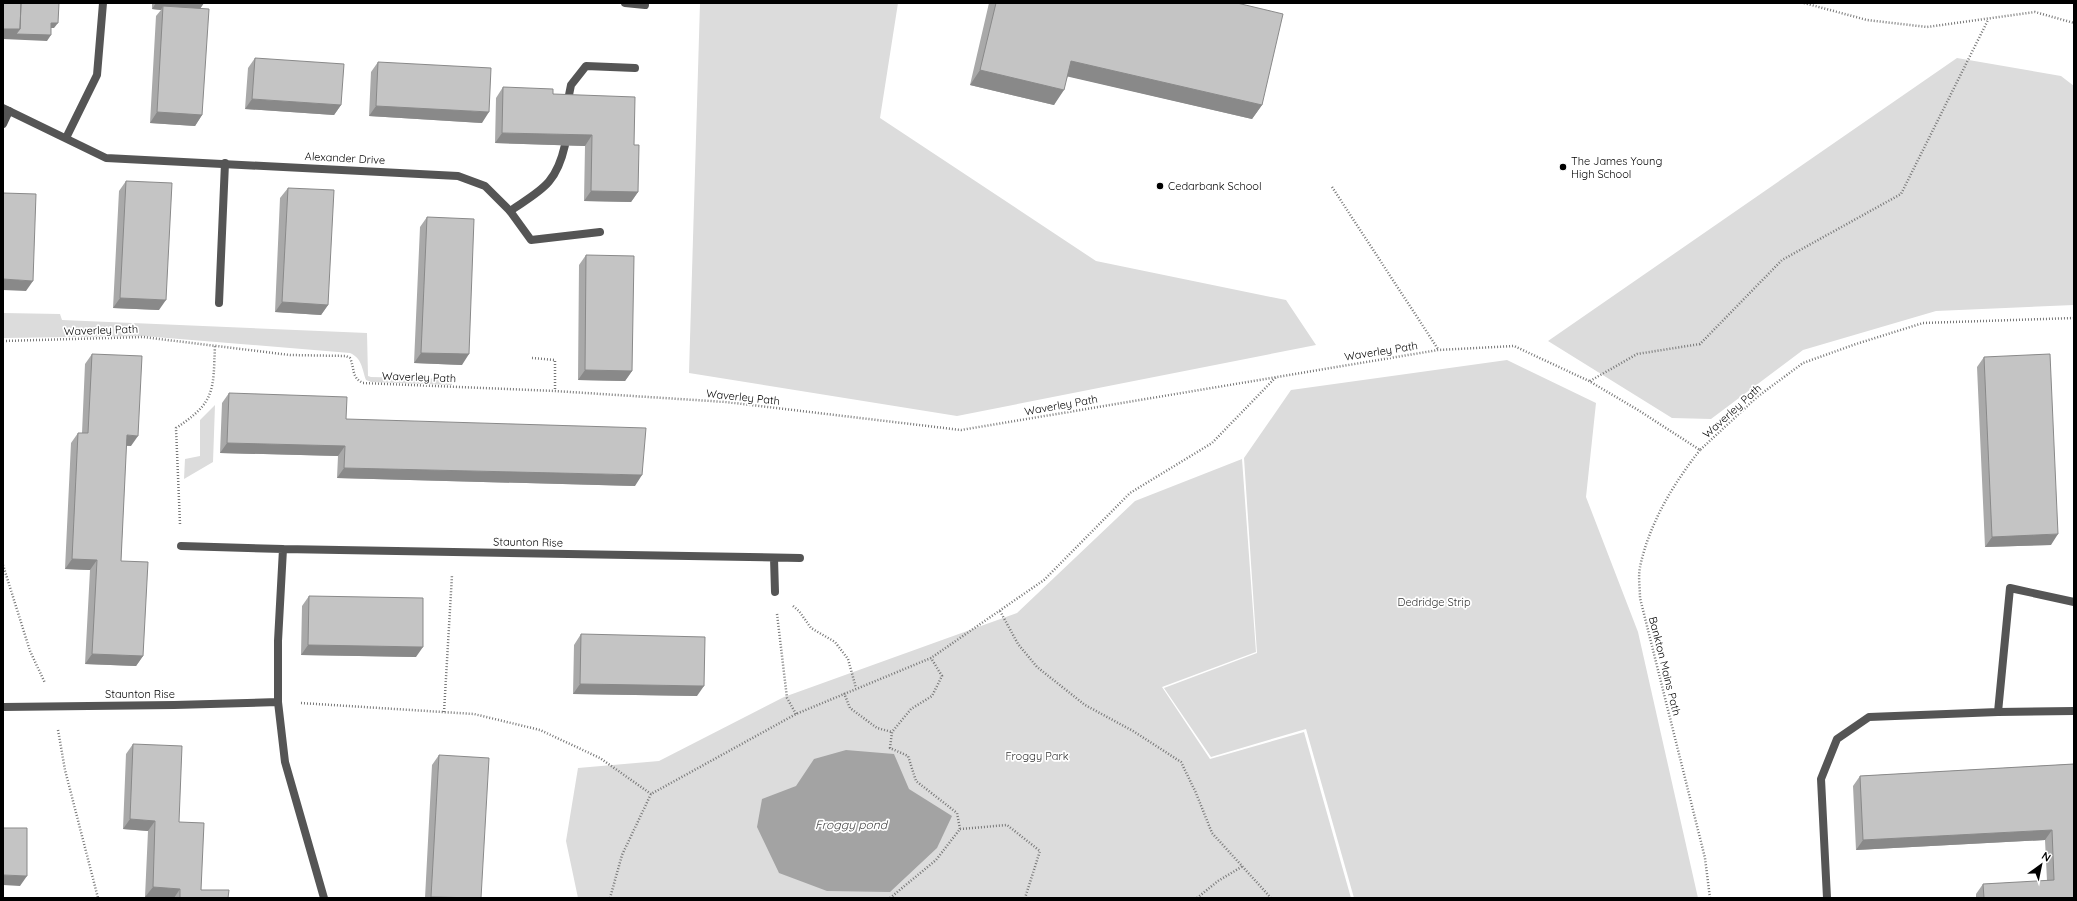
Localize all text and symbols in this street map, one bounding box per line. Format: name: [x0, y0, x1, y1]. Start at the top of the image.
street label: Alexander Drive: [304, 149, 386, 167]
place label: The James Young High School: [1571, 154, 1662, 181]
marker: The James Young High School: [1558, 162, 1568, 172]
place label: Cedarbank School: [1168, 179, 1262, 193]
marker: Cedarbank School: [1155, 181, 1165, 191]
street label: Waverley Path: [64, 322, 138, 338]
street label: Waverley Path: [1343, 338, 1419, 364]
street label: Waverley Path: [382, 369, 456, 385]
street label: Waverley Path: [1700, 381, 1764, 441]
street label: Waverley Path: [705, 386, 781, 408]
street label: Waverley Path: [1023, 392, 1099, 418]
street label: Staunton Rise: [493, 534, 563, 550]
park label: Dedridge Strip: [1397, 595, 1471, 609]
street label: Bankton Mains Path: [1646, 615, 1684, 717]
street label: Staunton Rise: [105, 687, 175, 701]
park label: Froggy Park: [1005, 749, 1069, 763]
water label: Froggy pond: [815, 817, 889, 832]
north arrow: [2021, 845, 2061, 885]
text: N: [2039, 849, 2054, 865]

